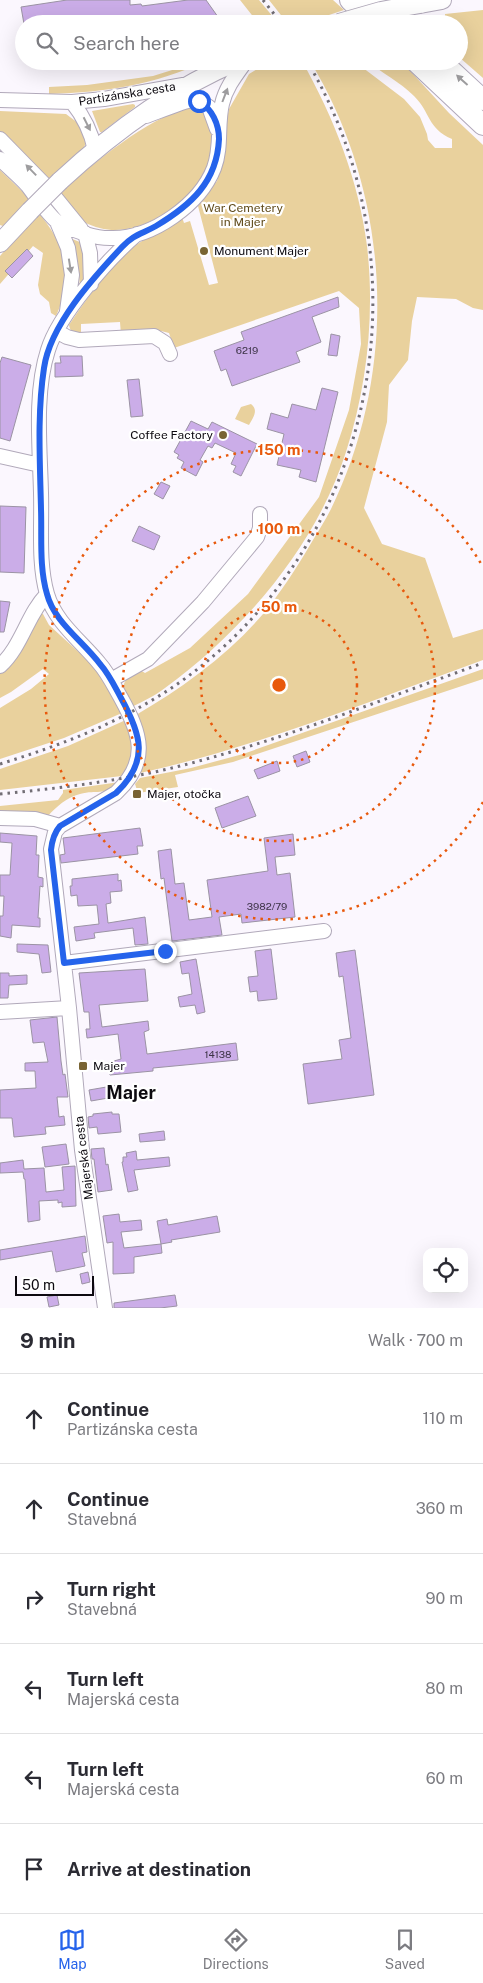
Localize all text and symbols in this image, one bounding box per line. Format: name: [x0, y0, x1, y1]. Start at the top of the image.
search box: [15, 15, 468, 70]
icon: search: [33, 29, 61, 57]
text: Search here: [73, 32, 180, 54]
one-way arrow: [455, 75, 468, 86]
street label: Partizánska cesta: [77, 79, 177, 109]
one-way arrow: [221, 87, 229, 102]
route start: [188, 90, 211, 113]
one-way arrow: [83, 117, 91, 131]
one-way arrow: [25, 164, 37, 176]
park label: War Cemetery in Majer: [203, 201, 283, 229]
place label: Monument Majer: [214, 244, 309, 258]
marker: Monument Majer: [198, 245, 210, 257]
one-way arrow: [67, 258, 75, 274]
house number: 6219: [236, 344, 258, 356]
place label: Coffee Factory: [130, 428, 214, 442]
marker: Coffee Factory: [217, 429, 229, 441]
text: 150 m: [257, 441, 301, 458]
text: 100 m: [258, 520, 300, 537]
text: 50 m: [261, 598, 297, 615]
centre of rings: [270, 676, 288, 694]
place label: Majer, otočka: [147, 787, 221, 801]
marker: Majer, otočka: [131, 788, 143, 800]
house number: 3982/79: [247, 900, 287, 912]
route end: [154, 940, 177, 963]
house number: 14138: [204, 1048, 232, 1060]
place label: Majer: [93, 1059, 125, 1073]
marker: Majer: [77, 1060, 89, 1072]
district label: Majer: [106, 1082, 156, 1103]
street label: Majerská cesta: [72, 1115, 96, 1201]
map controls: [423, 1248, 468, 1293]
button: locate: [423, 1248, 468, 1293]
scale bar: [15, 1273, 94, 1296]
text: 50 m: [22, 1277, 55, 1293]
text: 9 min: [20, 1328, 76, 1353]
text: Walk · 700 m: [368, 1331, 463, 1350]
text: Continue: [67, 1398, 149, 1420]
icon: ahead: [20, 1405, 48, 1433]
text: 110 m: [422, 1409, 463, 1428]
text: Partizánska cesta: [67, 1420, 198, 1439]
text: Continue: [67, 1488, 149, 1510]
icon: ahead: [20, 1495, 48, 1523]
text: 360 m: [416, 1499, 463, 1518]
text: Stavebná: [67, 1510, 137, 1529]
text: Turn right: [67, 1578, 156, 1600]
icon: right: [20, 1585, 48, 1613]
text: 90 m: [426, 1589, 463, 1608]
text: Stavebná: [67, 1600, 137, 1619]
text: Turn left: [67, 1668, 144, 1690]
icon: left: [20, 1675, 48, 1703]
text: 80 m: [425, 1679, 463, 1698]
text: Majerská cesta: [67, 1690, 179, 1709]
text: Turn left: [67, 1758, 144, 1780]
icon: left: [20, 1765, 48, 1793]
text: 60 m: [426, 1769, 463, 1788]
text: Majerská cesta: [67, 1780, 179, 1799]
icon: arrive: [20, 1855, 48, 1883]
text: Arrive at destination: [67, 1858, 251, 1880]
tab: Map: [58, 1926, 87, 1972]
tab: Directions: [203, 1926, 269, 1972]
tab: Saved: [385, 1926, 425, 1972]

